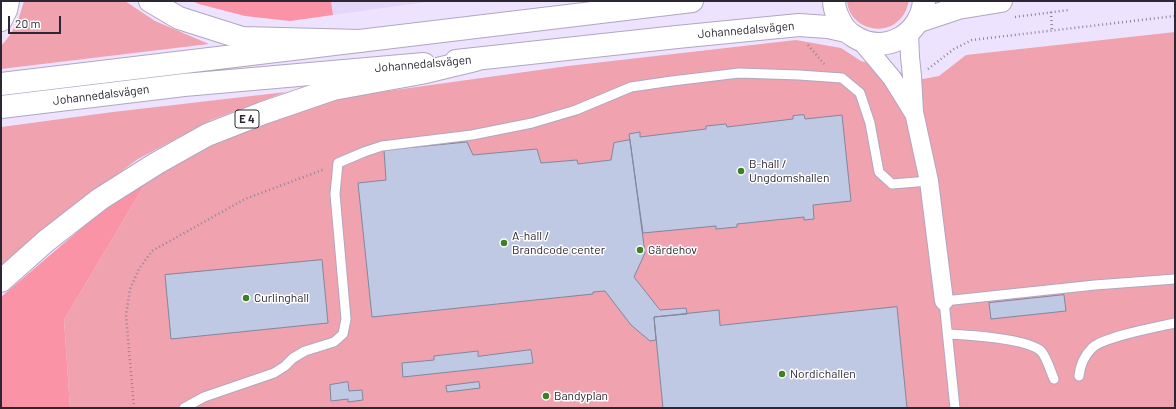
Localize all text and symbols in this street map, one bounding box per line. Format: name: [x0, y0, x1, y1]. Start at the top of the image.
scale bar: [10, 8, 63, 34]
text: 20 m: [15, 16, 41, 30]
street label: Johannedalsvägen: [697, 19, 795, 41]
street label: Johannedalsvägen: [374, 53, 472, 75]
street label: Johannedalsvägen: [52, 82, 150, 108]
road number: E 4: [235, 110, 259, 128]
place label: B-hall / Ungdomshallen: [749, 157, 829, 185]
marker: B-hall / Ungdomshallen: [736, 166, 746, 176]
place label: A-hall / Brandcode center: [512, 229, 605, 257]
marker: A-hall / Brandcode center: [499, 238, 509, 248]
place label: Gärdehov: [648, 243, 697, 257]
marker: Gärdehov: [635, 245, 645, 255]
place label: Curlinghall: [254, 291, 309, 305]
marker: Curlinghall: [241, 293, 251, 303]
place label: Nordichallen: [790, 367, 856, 381]
marker: Nordichallen: [777, 369, 787, 379]
place label: Bandyplan: [554, 389, 608, 403]
marker: Bandyplan: [541, 391, 551, 401]

